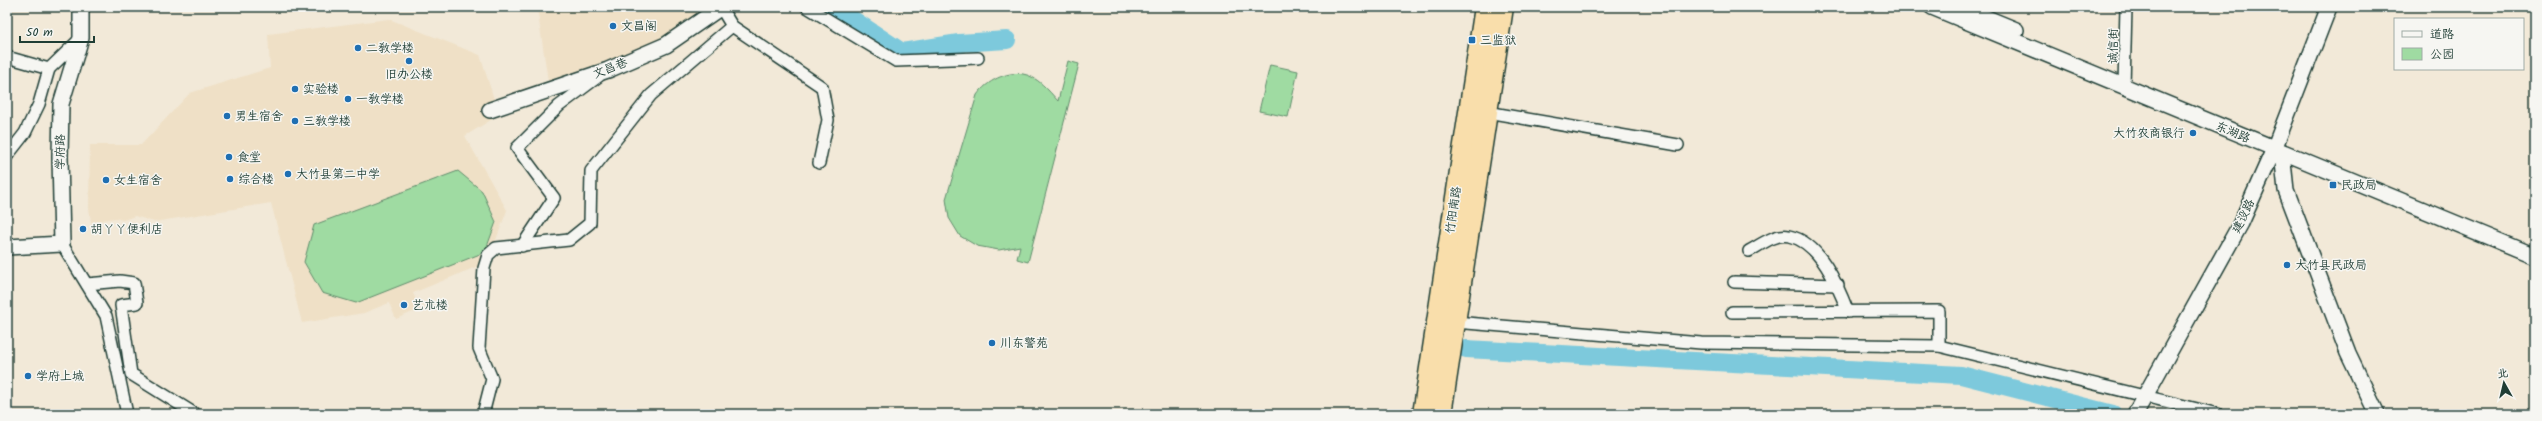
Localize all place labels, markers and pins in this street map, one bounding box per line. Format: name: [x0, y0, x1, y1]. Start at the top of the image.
place label: 文昌阁: [621, 17, 657, 36]
marker: 文昌阁: [608, 21, 618, 31]
place label: 三监狱: [1480, 31, 1516, 50]
marker: 三监狱: [1467, 35, 1477, 45]
place label: 二教学楼: [366, 39, 414, 58]
marker: 二教学楼: [353, 43, 363, 53]
marker: 旧办公楼: [404, 56, 414, 66]
place label: 旧办公楼: [385, 65, 433, 84]
place label: 实验楼: [303, 80, 339, 99]
marker: 实验楼: [290, 84, 300, 94]
place label: 一教学楼: [356, 90, 404, 109]
marker: 一教学楼: [343, 94, 353, 104]
place label: 男生宿舍: [235, 107, 283, 126]
marker: 男生宿舍: [222, 111, 232, 121]
place label: 三教学楼: [303, 112, 351, 131]
marker: 三教学楼: [290, 116, 300, 126]
place label: 大竹农商银行: [2113, 124, 2185, 143]
marker: 大竹农商银行: [2188, 128, 2198, 138]
place label: 食堂: [237, 148, 261, 167]
marker: 食堂: [224, 152, 234, 162]
place label: 大竹县第二中学: [296, 165, 380, 184]
marker: 大竹县第二中学: [283, 169, 293, 179]
place label: 综合楼: [238, 170, 274, 189]
place label: 女生宿舍: [114, 171, 162, 190]
marker: 综合楼: [225, 174, 235, 184]
marker: 女生宿舍: [101, 175, 111, 185]
place label: 民政局: [2341, 176, 2377, 195]
marker: 民政局: [2328, 180, 2338, 190]
place label: 胡丫丫便利店: [90, 220, 163, 239]
marker: 胡丫丫便利店: [78, 224, 88, 234]
place label: 大竹县民政局: [2295, 256, 2367, 275]
marker: 大竹县民政局: [2282, 260, 2292, 270]
place label: 艺术楼: [412, 296, 448, 315]
marker: 艺术楼: [399, 300, 409, 310]
place label: 川东警苑: [1000, 334, 1048, 353]
marker: 川东警苑: [987, 338, 997, 348]
place label: 学府上城: [36, 367, 84, 386]
marker: 学府上城: [23, 371, 33, 381]

